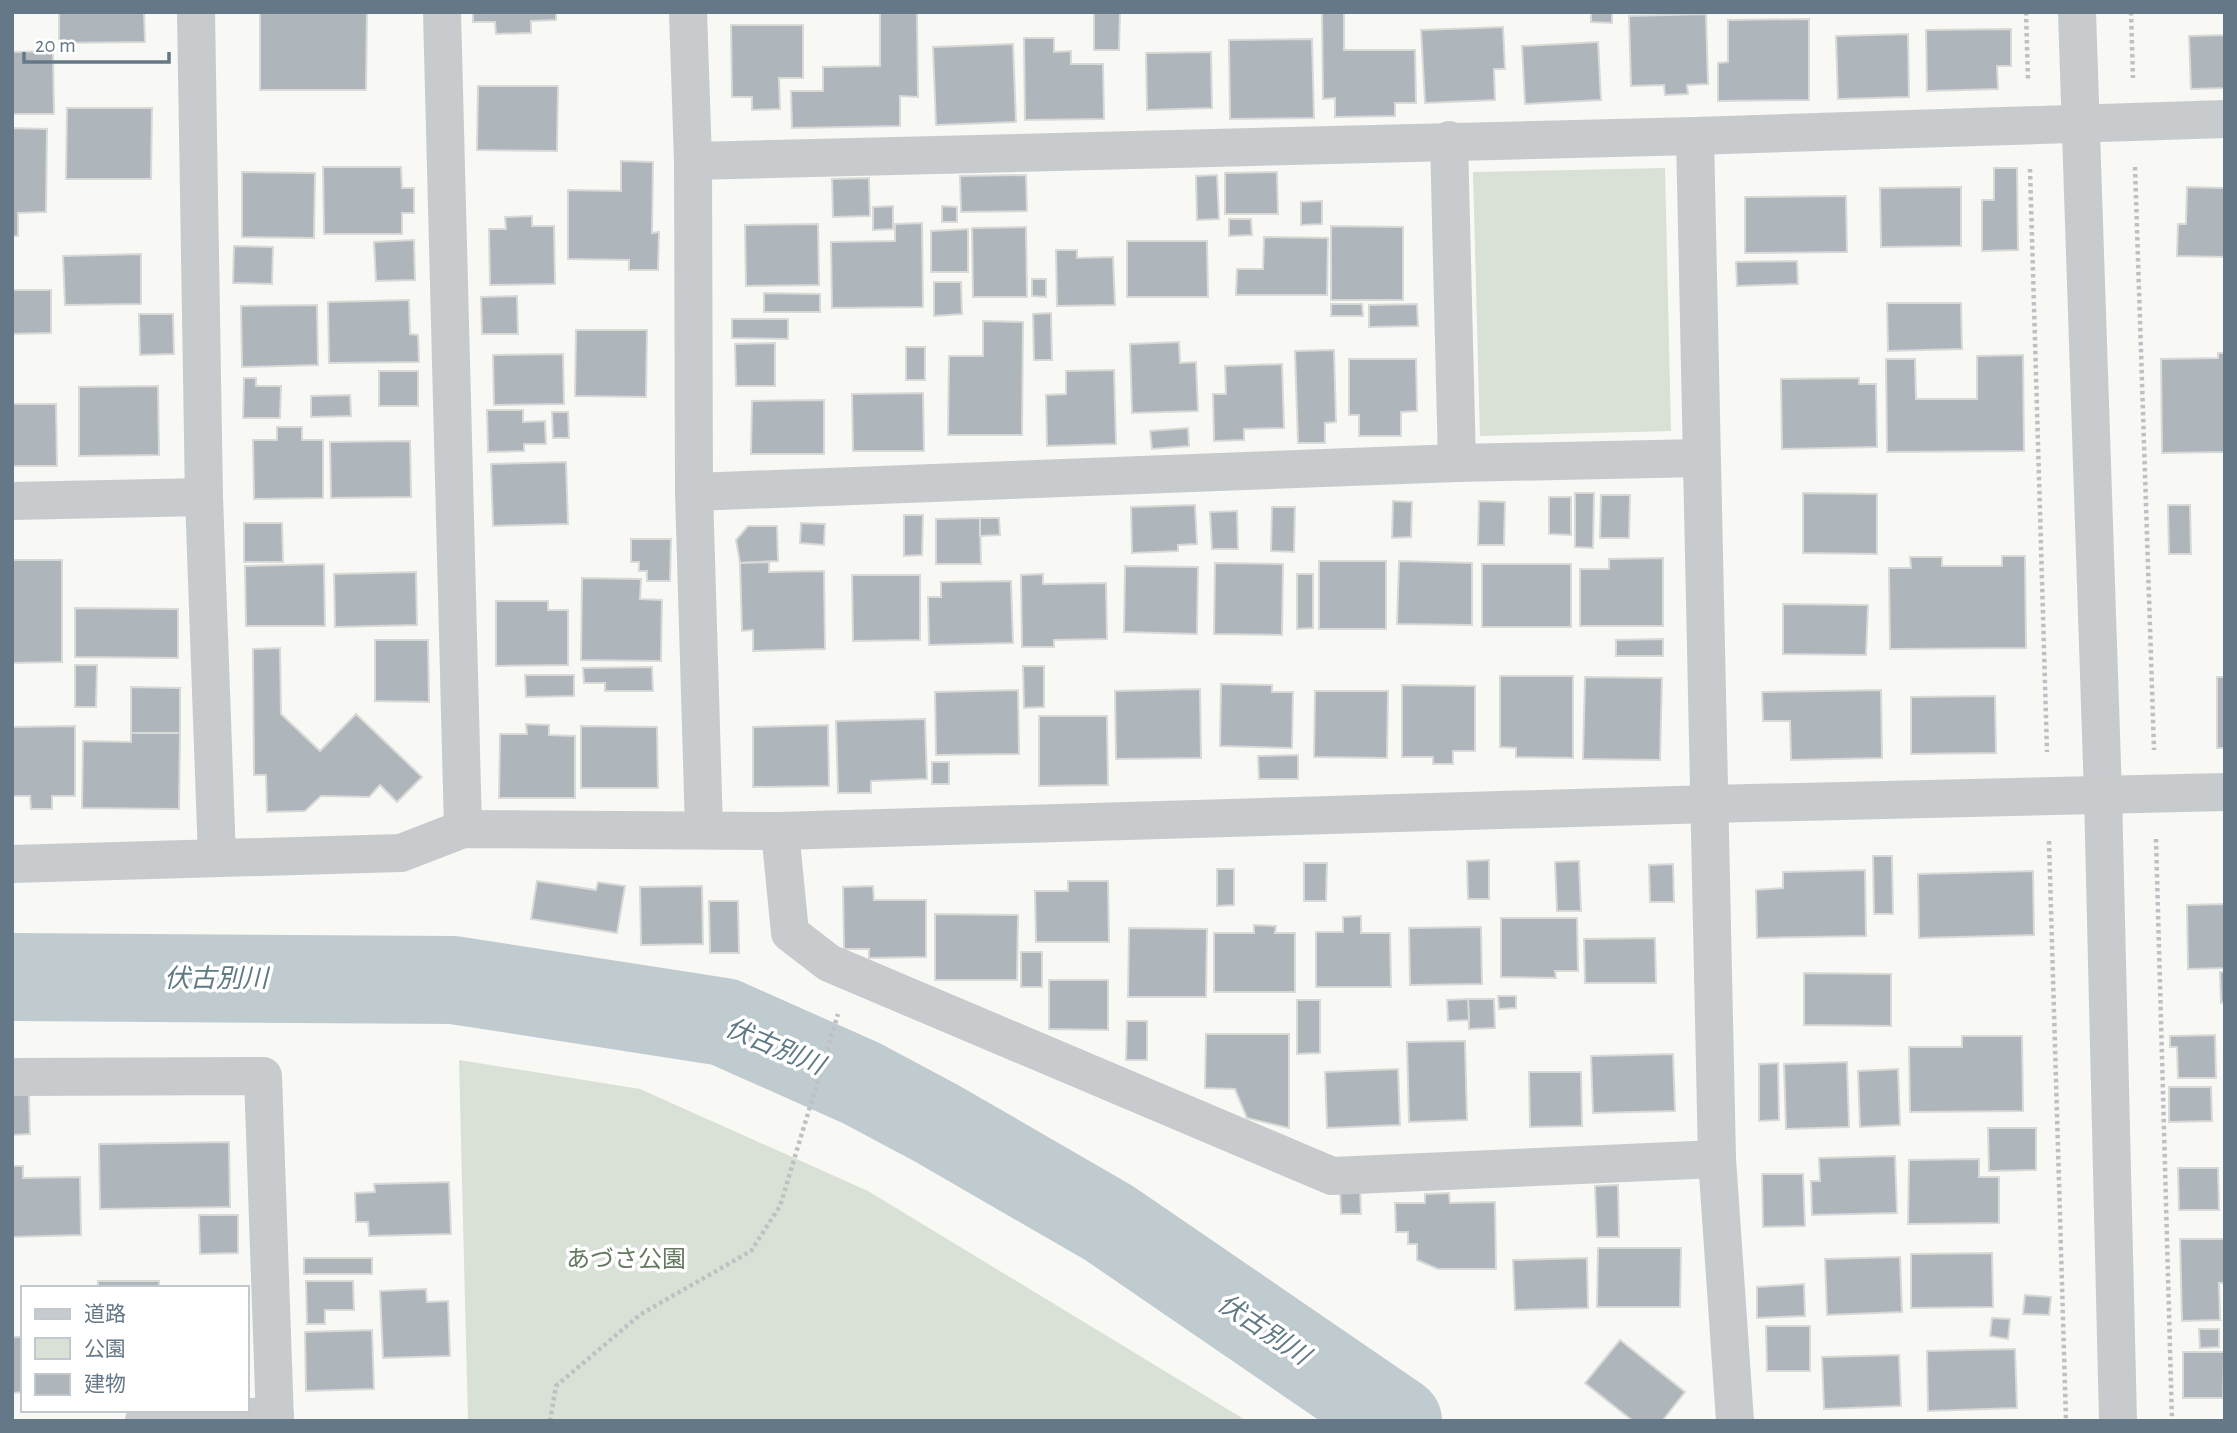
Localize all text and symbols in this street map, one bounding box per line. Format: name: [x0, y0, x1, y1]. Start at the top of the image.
scale bar: [24, 21, 170, 65]
text: 20 m: [35, 35, 76, 56]
water label: 伏古別川: [164, 965, 271, 992]
water label: 伏古別川: [722, 1014, 831, 1080]
park label: あづさ公園: [566, 1247, 686, 1272]
legend: [21, 1286, 248, 1412]
water label: 伏古別川: [1213, 1289, 1317, 1371]
text: 道路: [84, 1303, 126, 1325]
text: 公園: [84, 1339, 126, 1360]
text: 建物: [84, 1373, 126, 1395]

